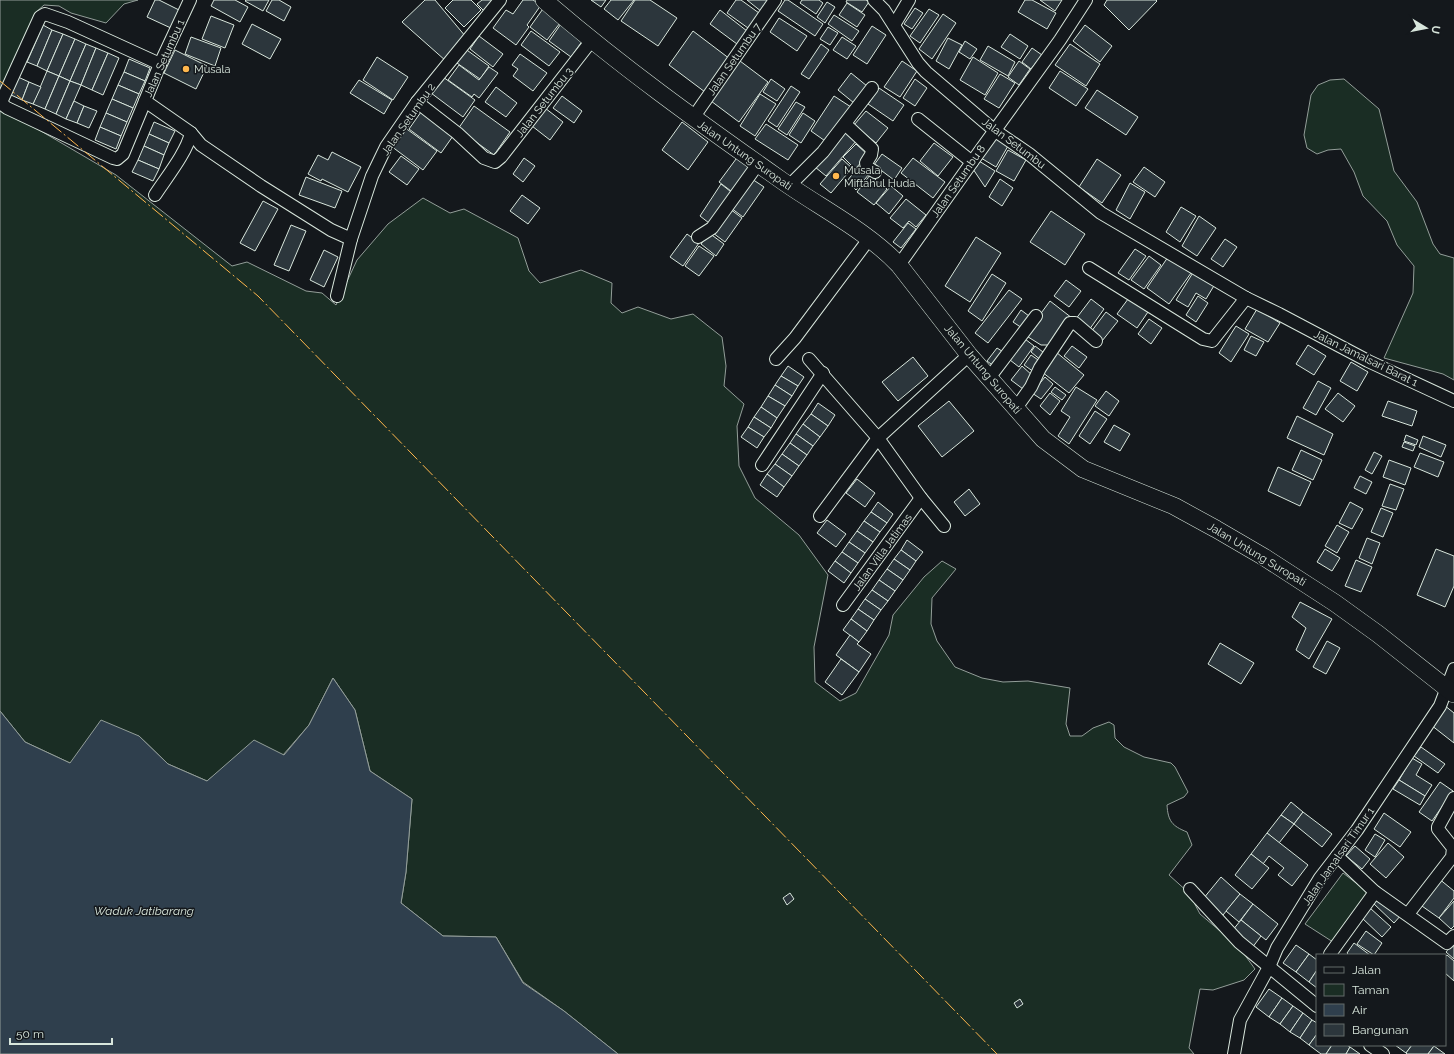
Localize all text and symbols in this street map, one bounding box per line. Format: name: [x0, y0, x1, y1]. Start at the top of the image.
north arrow: [1406, 8, 1446, 48]
street label: Jalan Setumbu 1: [142, 17, 188, 99]
street label: Jalan Setumbu 7: [705, 21, 764, 98]
text: U: [1428, 24, 1442, 35]
place label: Musala: [194, 63, 230, 76]
marker: Musala: [181, 64, 191, 74]
street label: Jalan Setumbu 3: [513, 65, 576, 140]
street label: Jalan Setumbu 2: [379, 81, 438, 158]
street label: Jalan Setumbu: [979, 115, 1048, 172]
street label: Jalan Untung Suropati: [695, 118, 795, 193]
street label: Jalan Setumbu 8: [929, 143, 988, 220]
place label: Musala Miftahul Huda: [844, 164, 915, 190]
marker: Musala Miftahul Huda: [831, 171, 841, 181]
street label: Jalan Untung Suropati: [941, 322, 1024, 417]
street label: Jalan Jamalsari Barat 1: [1312, 328, 1420, 389]
street label: Jalan Villa Jatimas: [850, 511, 915, 593]
street label: Jalan Untung Suropati: [1205, 520, 1308, 589]
street label: Jalan Jamalsari Timur 1: [1300, 805, 1377, 908]
water label: Waduk Jatibarang: [94, 904, 194, 918]
legend: [1316, 954, 1446, 1046]
text: Jalan: [1352, 963, 1381, 977]
text: Taman: [1352, 983, 1389, 997]
text: Air: [1352, 1003, 1368, 1017]
scale bar: [10, 1020, 112, 1046]
text: Bangunan: [1352, 1023, 1409, 1037]
text: 50 m: [16, 1027, 44, 1041]

